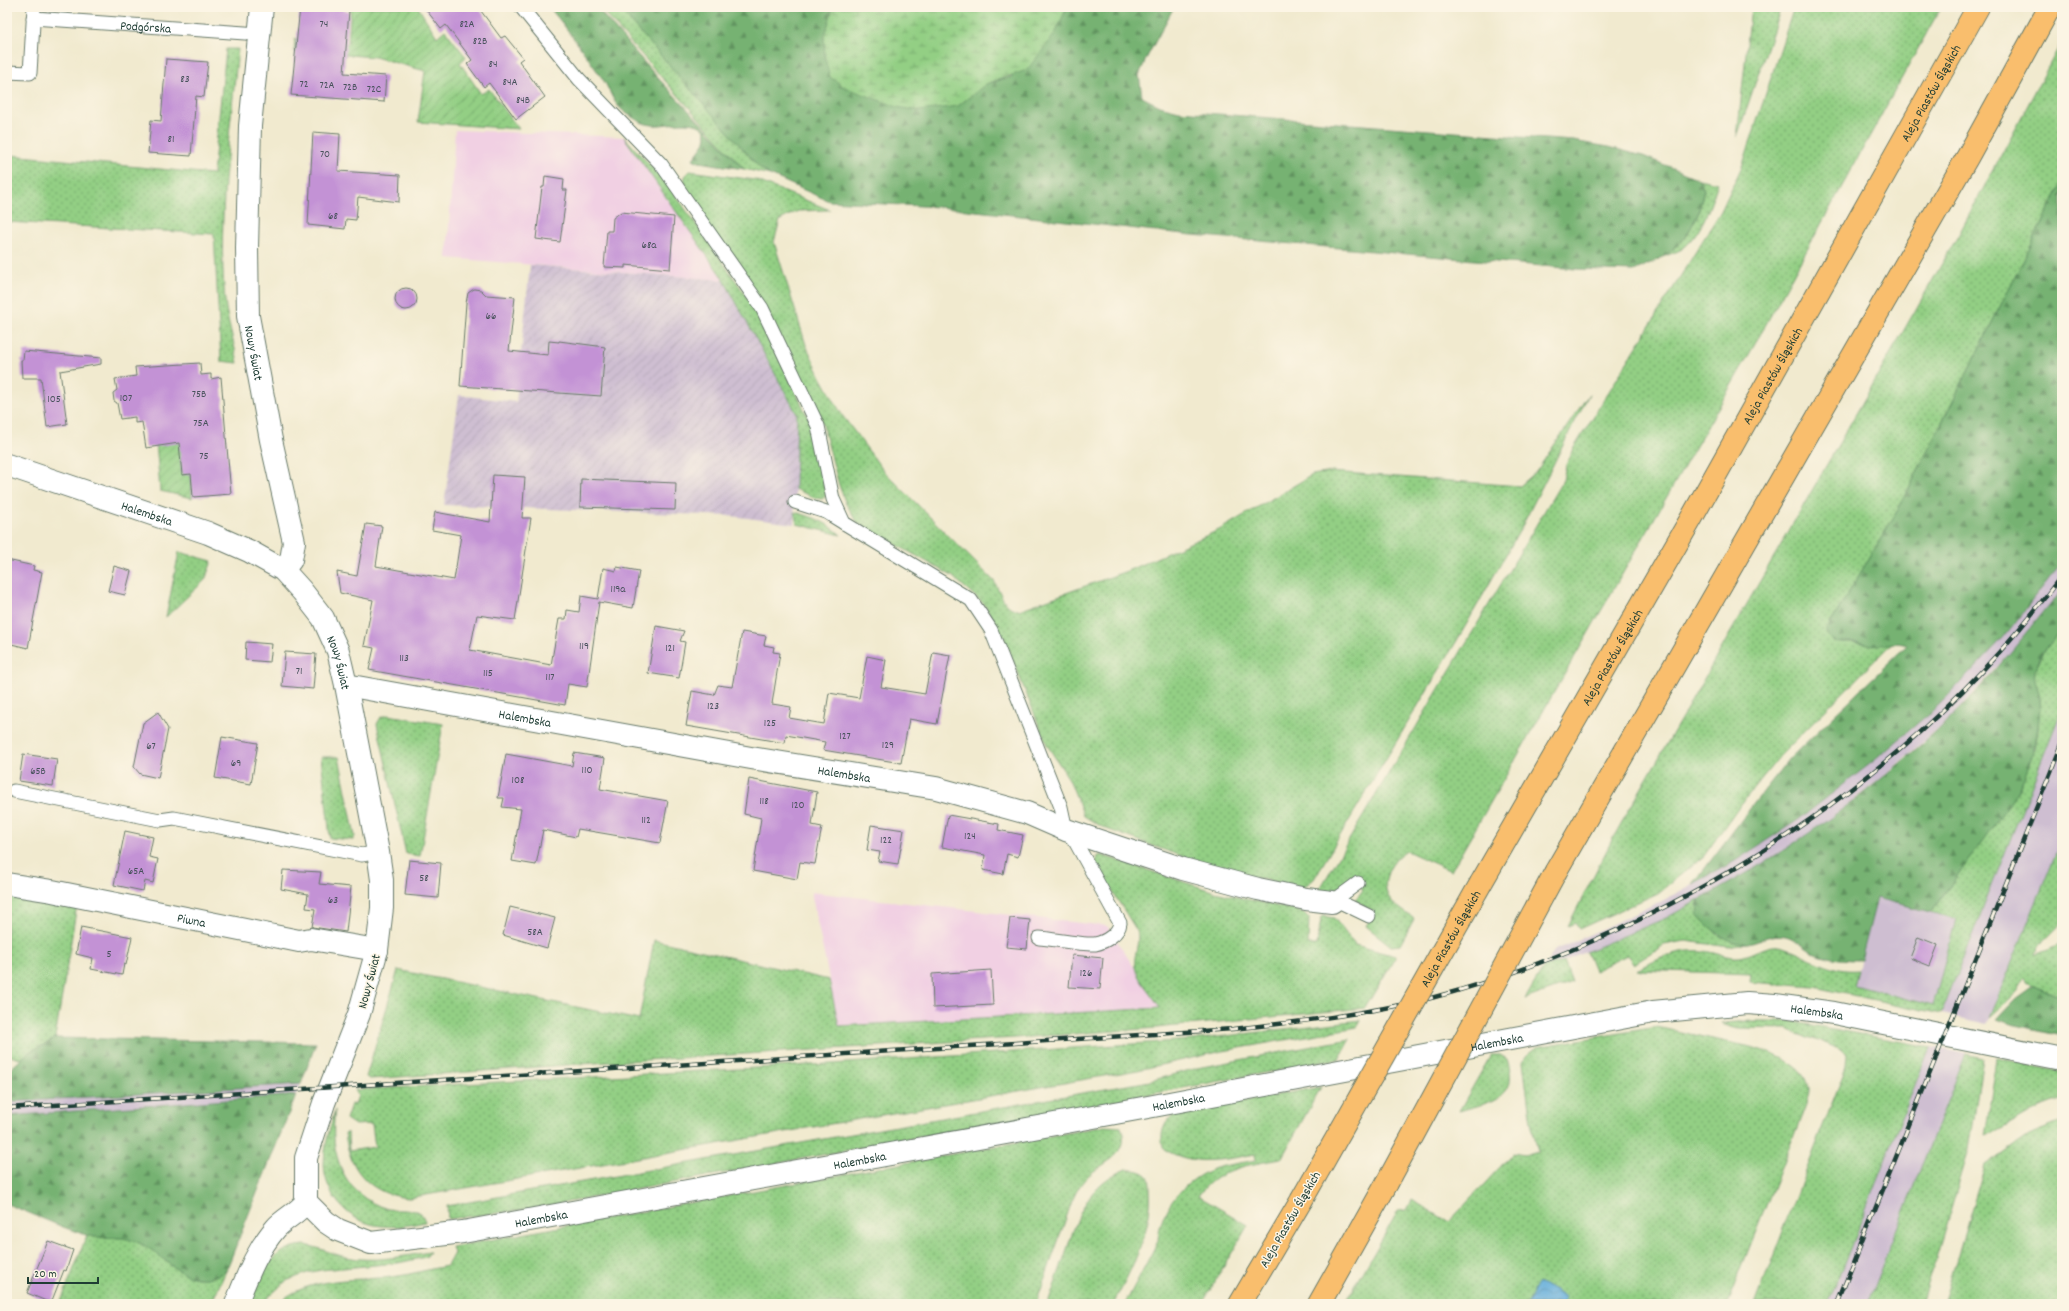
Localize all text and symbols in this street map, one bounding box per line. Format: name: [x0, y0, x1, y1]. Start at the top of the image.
street label: Podgórska: [119, 17, 173, 40]
house number: 74: [320, 17, 328, 33]
house number: 82A: [459, 17, 475, 33]
house number: 82B: [473, 34, 487, 50]
street label: Aleja Piastów Śląskich: [1897, 42, 1967, 146]
house number: 84: [489, 57, 497, 73]
house number: 83: [180, 72, 190, 88]
house number: 84A: [503, 75, 517, 91]
house number: 72: [299, 77, 309, 93]
house number: 72A: [319, 78, 335, 94]
house number: 72B: [343, 80, 357, 96]
house number: 72C: [367, 82, 382, 98]
house number: 84B: [516, 93, 530, 109]
house number: 81: [168, 132, 174, 148]
house number: 70: [320, 147, 330, 163]
house number: 68: [328, 209, 338, 225]
house number: 68a: [642, 238, 657, 254]
house number: 66: [486, 309, 496, 325]
street label: Nowy Świat: [238, 324, 267, 383]
street label: Aleja Piastów Śląskich: [1739, 324, 1809, 429]
house number: 75B: [192, 387, 206, 403]
house number: 107: [120, 391, 132, 407]
house number: 105: [47, 392, 61, 408]
house number: 75A: [193, 416, 209, 432]
house number: 75: [199, 449, 209, 465]
street label: Halembska: [118, 497, 175, 533]
house number: 119a: [610, 582, 626, 598]
street label: Aleja Piastów Śląskich: [1578, 606, 1649, 710]
street label: Nowy Świat: [320, 633, 354, 692]
house number: 119: [579, 639, 589, 655]
house number: 121: [665, 641, 675, 657]
house number: 113: [399, 651, 409, 667]
house number: 71: [296, 664, 302, 680]
house number: 115: [483, 666, 493, 682]
house number: 117: [545, 670, 555, 686]
house number: 123: [707, 699, 719, 715]
street label: Halembska: [497, 706, 553, 734]
house number: 125: [764, 716, 776, 732]
house number: 127: [839, 729, 851, 745]
house number: 129: [882, 738, 894, 754]
house number: 67: [146, 739, 156, 755]
house number: 69: [231, 756, 241, 772]
street label: Halembska: [816, 762, 872, 789]
house number: 110: [582, 763, 592, 779]
house number: 65B: [30, 764, 46, 780]
house number: 108: [512, 773, 524, 789]
house number: 118: [759, 794, 769, 810]
house number: 120: [791, 798, 805, 814]
house number: 112: [641, 813, 651, 829]
house number: 124: [964, 829, 976, 845]
house number: 122: [880, 833, 892, 849]
house number: 65A: [128, 864, 144, 880]
house number: 58: [419, 871, 429, 887]
street label: Aleja Piastów Śląskich: [1417, 887, 1487, 992]
house number: 63: [328, 893, 338, 909]
street label: Piwna: [175, 910, 208, 934]
house number: 58A: [527, 925, 543, 941]
house number: 5: [106, 947, 112, 963]
street label: Nowy Świat: [354, 952, 387, 1011]
house number: 126: [1080, 966, 1092, 982]
street label: Halembska: [1789, 1000, 1846, 1027]
street label: Halembska: [1469, 1029, 1526, 1058]
street label: Halembska: [1151, 1089, 1208, 1118]
street label: Halembska: [832, 1148, 889, 1176]
street label: Aleja Piastów Śląskich: [1256, 1168, 1327, 1272]
street label: Halembska: [513, 1206, 570, 1234]
scale bar: [28, 1259, 98, 1285]
text: 20 m: [34, 1266, 57, 1283]

